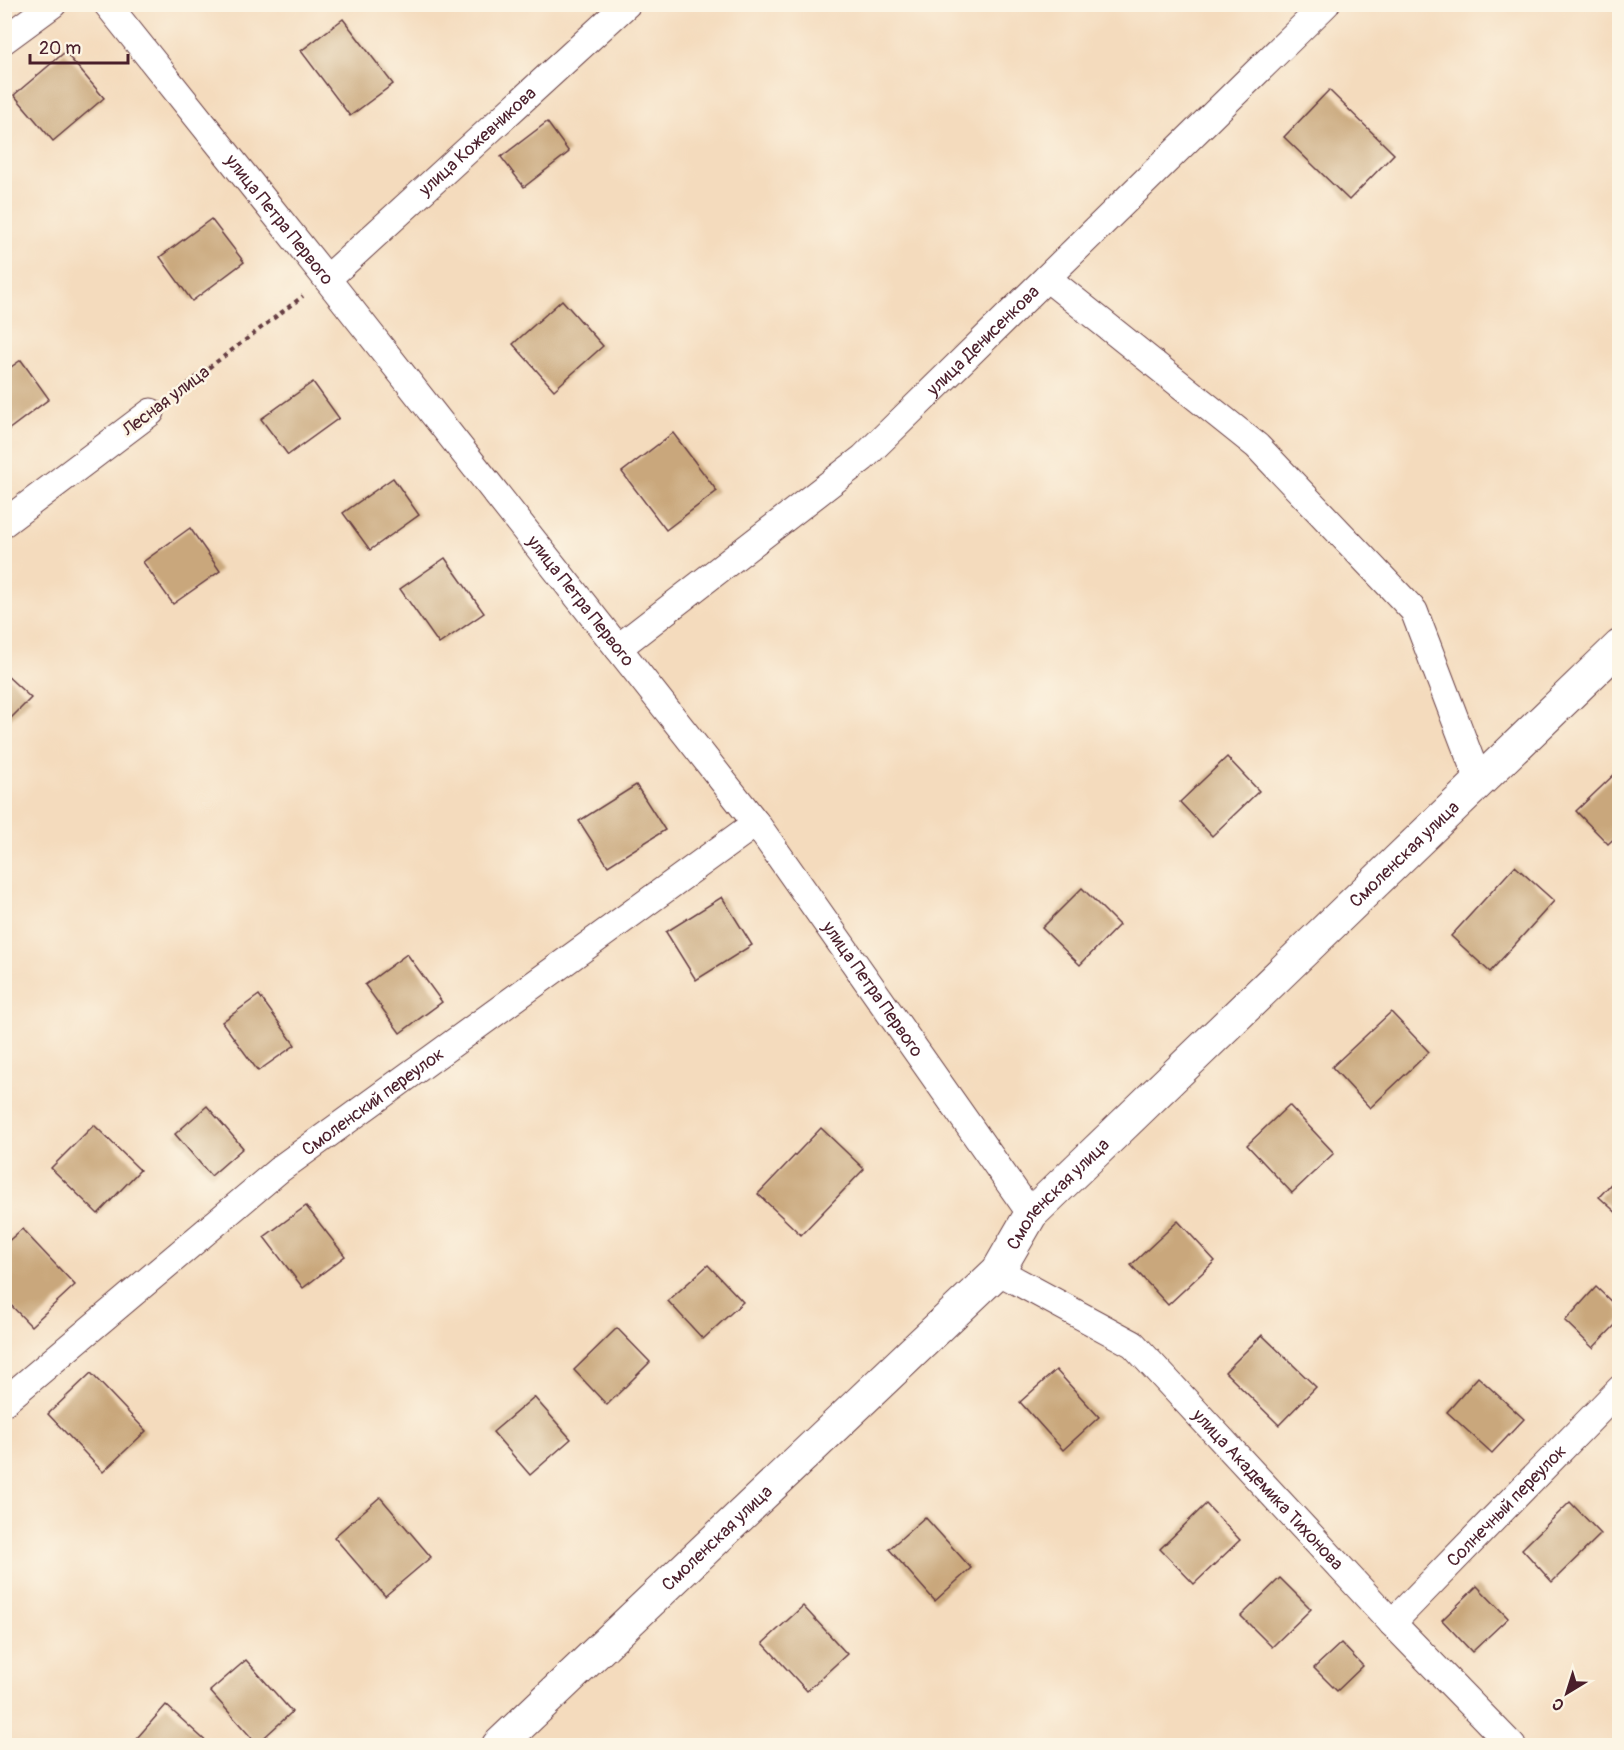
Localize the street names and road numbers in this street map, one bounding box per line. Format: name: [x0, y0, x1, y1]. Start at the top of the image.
street label: улица Кожевникова: [413, 82, 541, 201]
street label: улица Петра Первого: [220, 149, 339, 290]
street label: улица Денисенкова: [921, 280, 1044, 401]
street label: Лесная улица: [117, 361, 214, 442]
street label: улица Петра Первого: [521, 530, 640, 671]
street label: Смоленская улица: [1344, 796, 1464, 912]
street label: улица Петра Первого: [817, 916, 929, 1062]
street label: Смоленский переулок: [297, 1042, 449, 1161]
street label: Смоленская улица: [1001, 1133, 1114, 1254]
street label: улица Академика Тихонова: [1187, 1403, 1349, 1575]
street label: Солнечный переулок: [1442, 1440, 1571, 1572]
street label: Смоленская улица: [657, 1480, 777, 1596]

